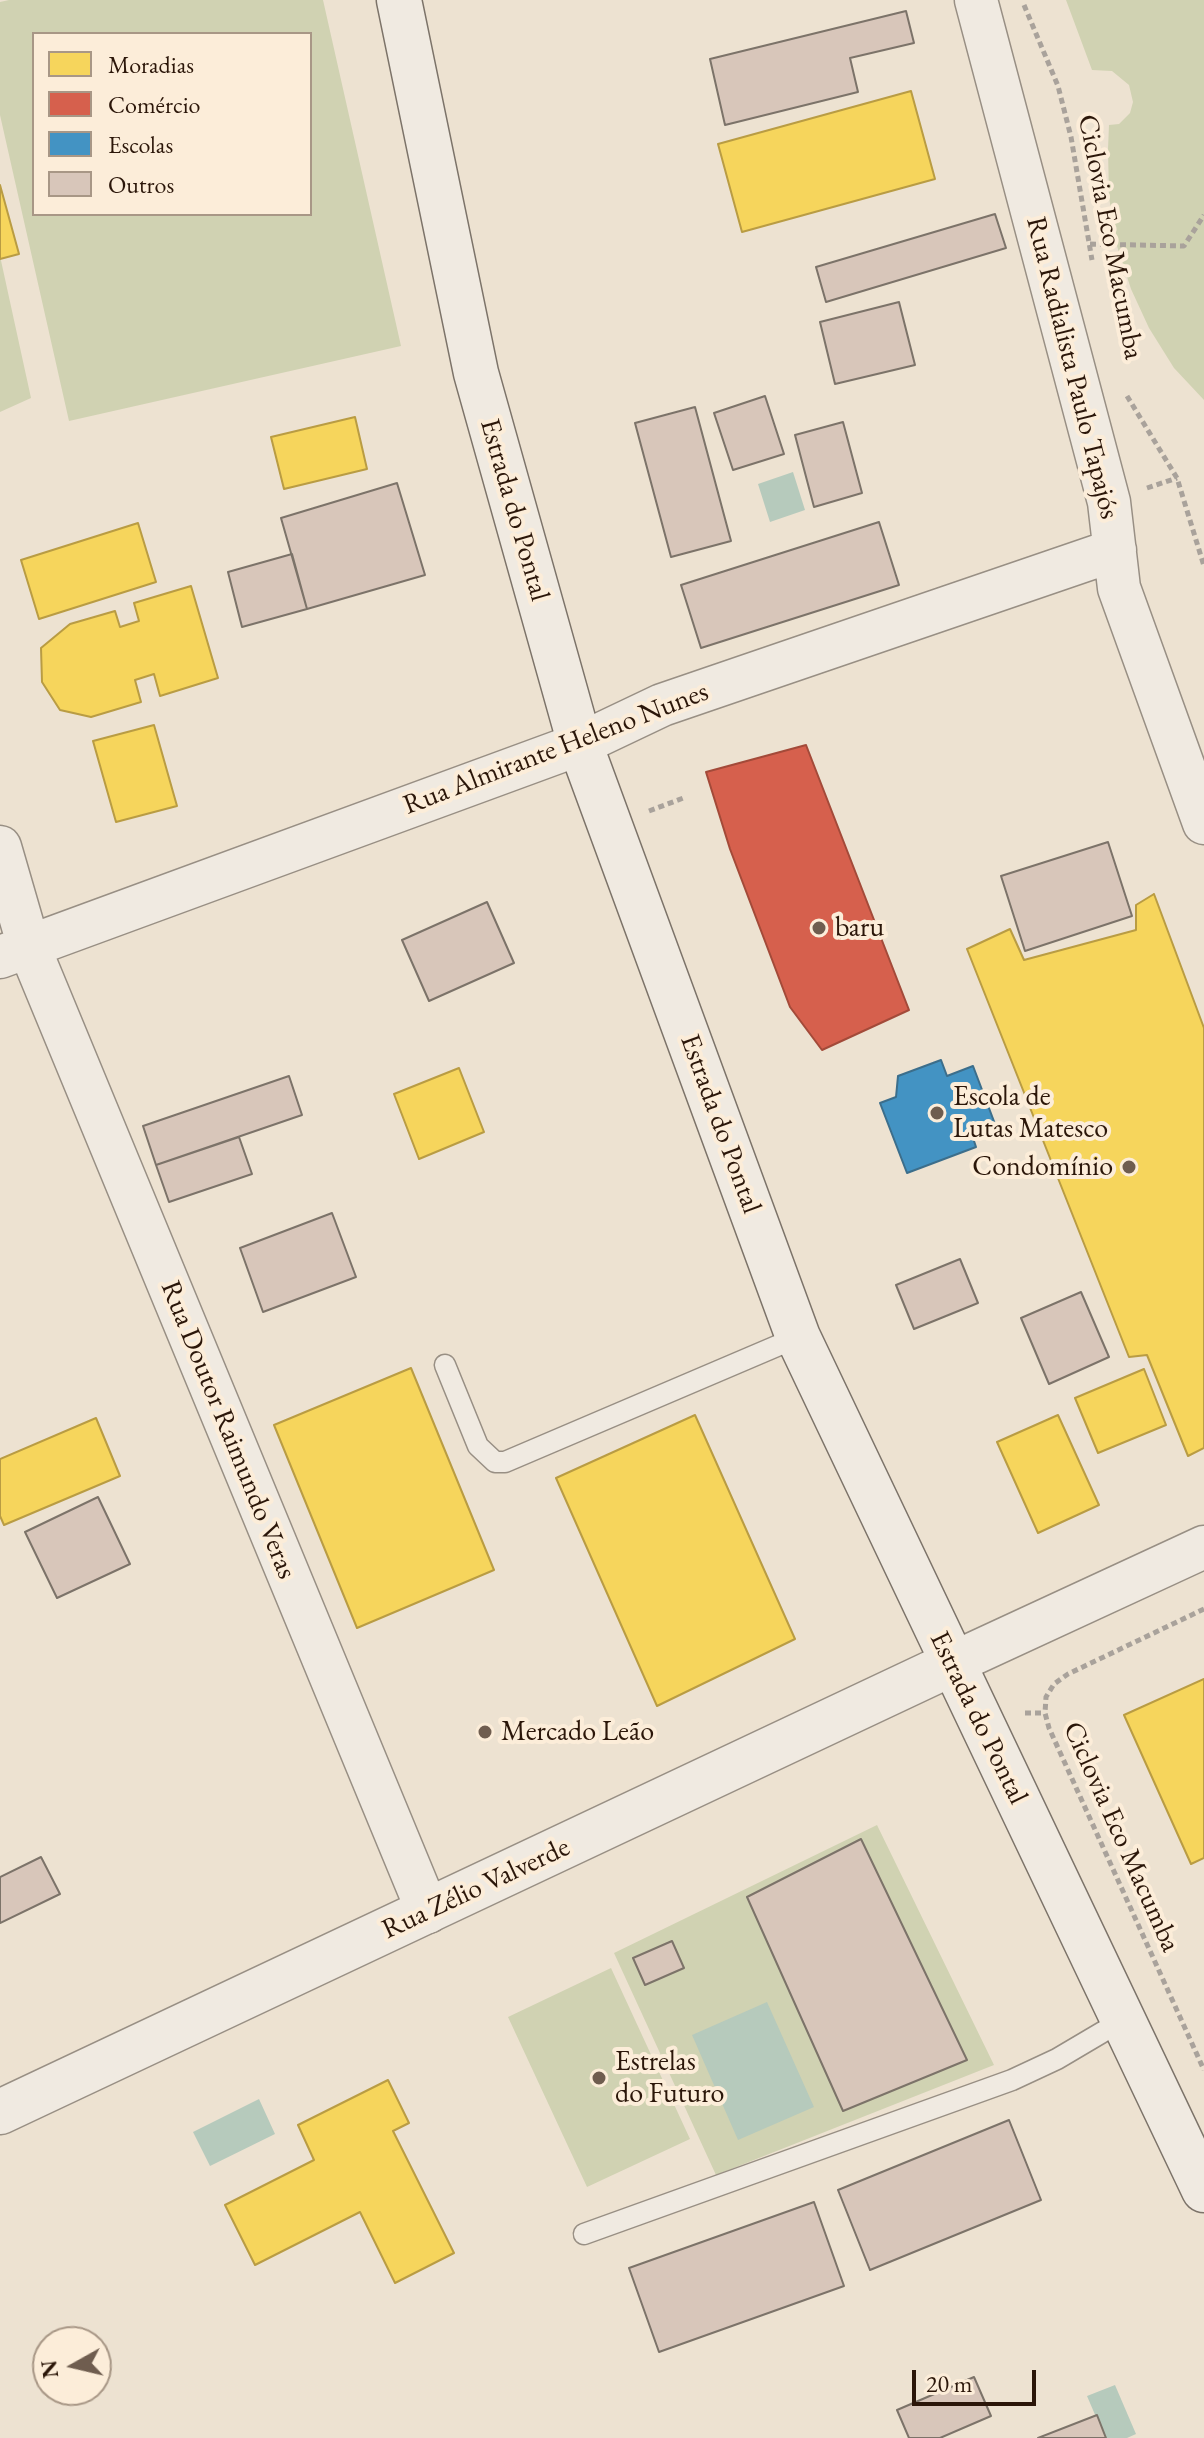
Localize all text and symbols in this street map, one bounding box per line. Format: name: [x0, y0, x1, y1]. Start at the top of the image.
legend: [32, 32, 312, 216]
text: Moradias: [108, 49, 194, 80]
text: Comércio: [108, 89, 201, 120]
street label: Ciclovia Eco Macumba: [1070, 112, 1150, 362]
text: Escolas: [108, 129, 173, 160]
text: Outros: [108, 169, 174, 200]
street label: Rua Radialista Paulo Tapajós: [1018, 213, 1126, 523]
street label: Estrada do Pontal: [472, 415, 556, 605]
street label: Rua Almirante Heleno Nunes: [399, 675, 713, 823]
place label: baru: [835, 911, 884, 945]
marker: baru: [810, 919, 828, 937]
street label: Estrada do Pontal: [672, 1030, 768, 1218]
place label: Escola de Lutas Matesco: [953, 1080, 1108, 1146]
marker: Escola de Lutas Matesco: [928, 1104, 946, 1122]
place label: Condomínio: [972, 1150, 1113, 1184]
marker: Condomínio: [1120, 1158, 1138, 1176]
street label: Rua Doutor Raimundo Veras: [153, 1276, 303, 1584]
street label: Estrada do Pontal: [922, 1626, 1034, 1810]
place label: Mercado Leão: [501, 1715, 654, 1749]
street label: Ciclovia Eco Macumba: [1055, 1717, 1187, 1957]
marker: Mercado Leão: [476, 1723, 494, 1741]
street label: Rua Zélio Valverde: [377, 1831, 575, 1947]
place label: Estrelas do Futuro: [615, 2045, 724, 2111]
marker: Estrelas do Futuro: [590, 2069, 608, 2087]
north arrow: [32, 2326, 112, 2406]
scale bar: [916, 2354, 1040, 2404]
text: N: [34, 2358, 65, 2380]
text: 20 m: [926, 2368, 973, 2399]

